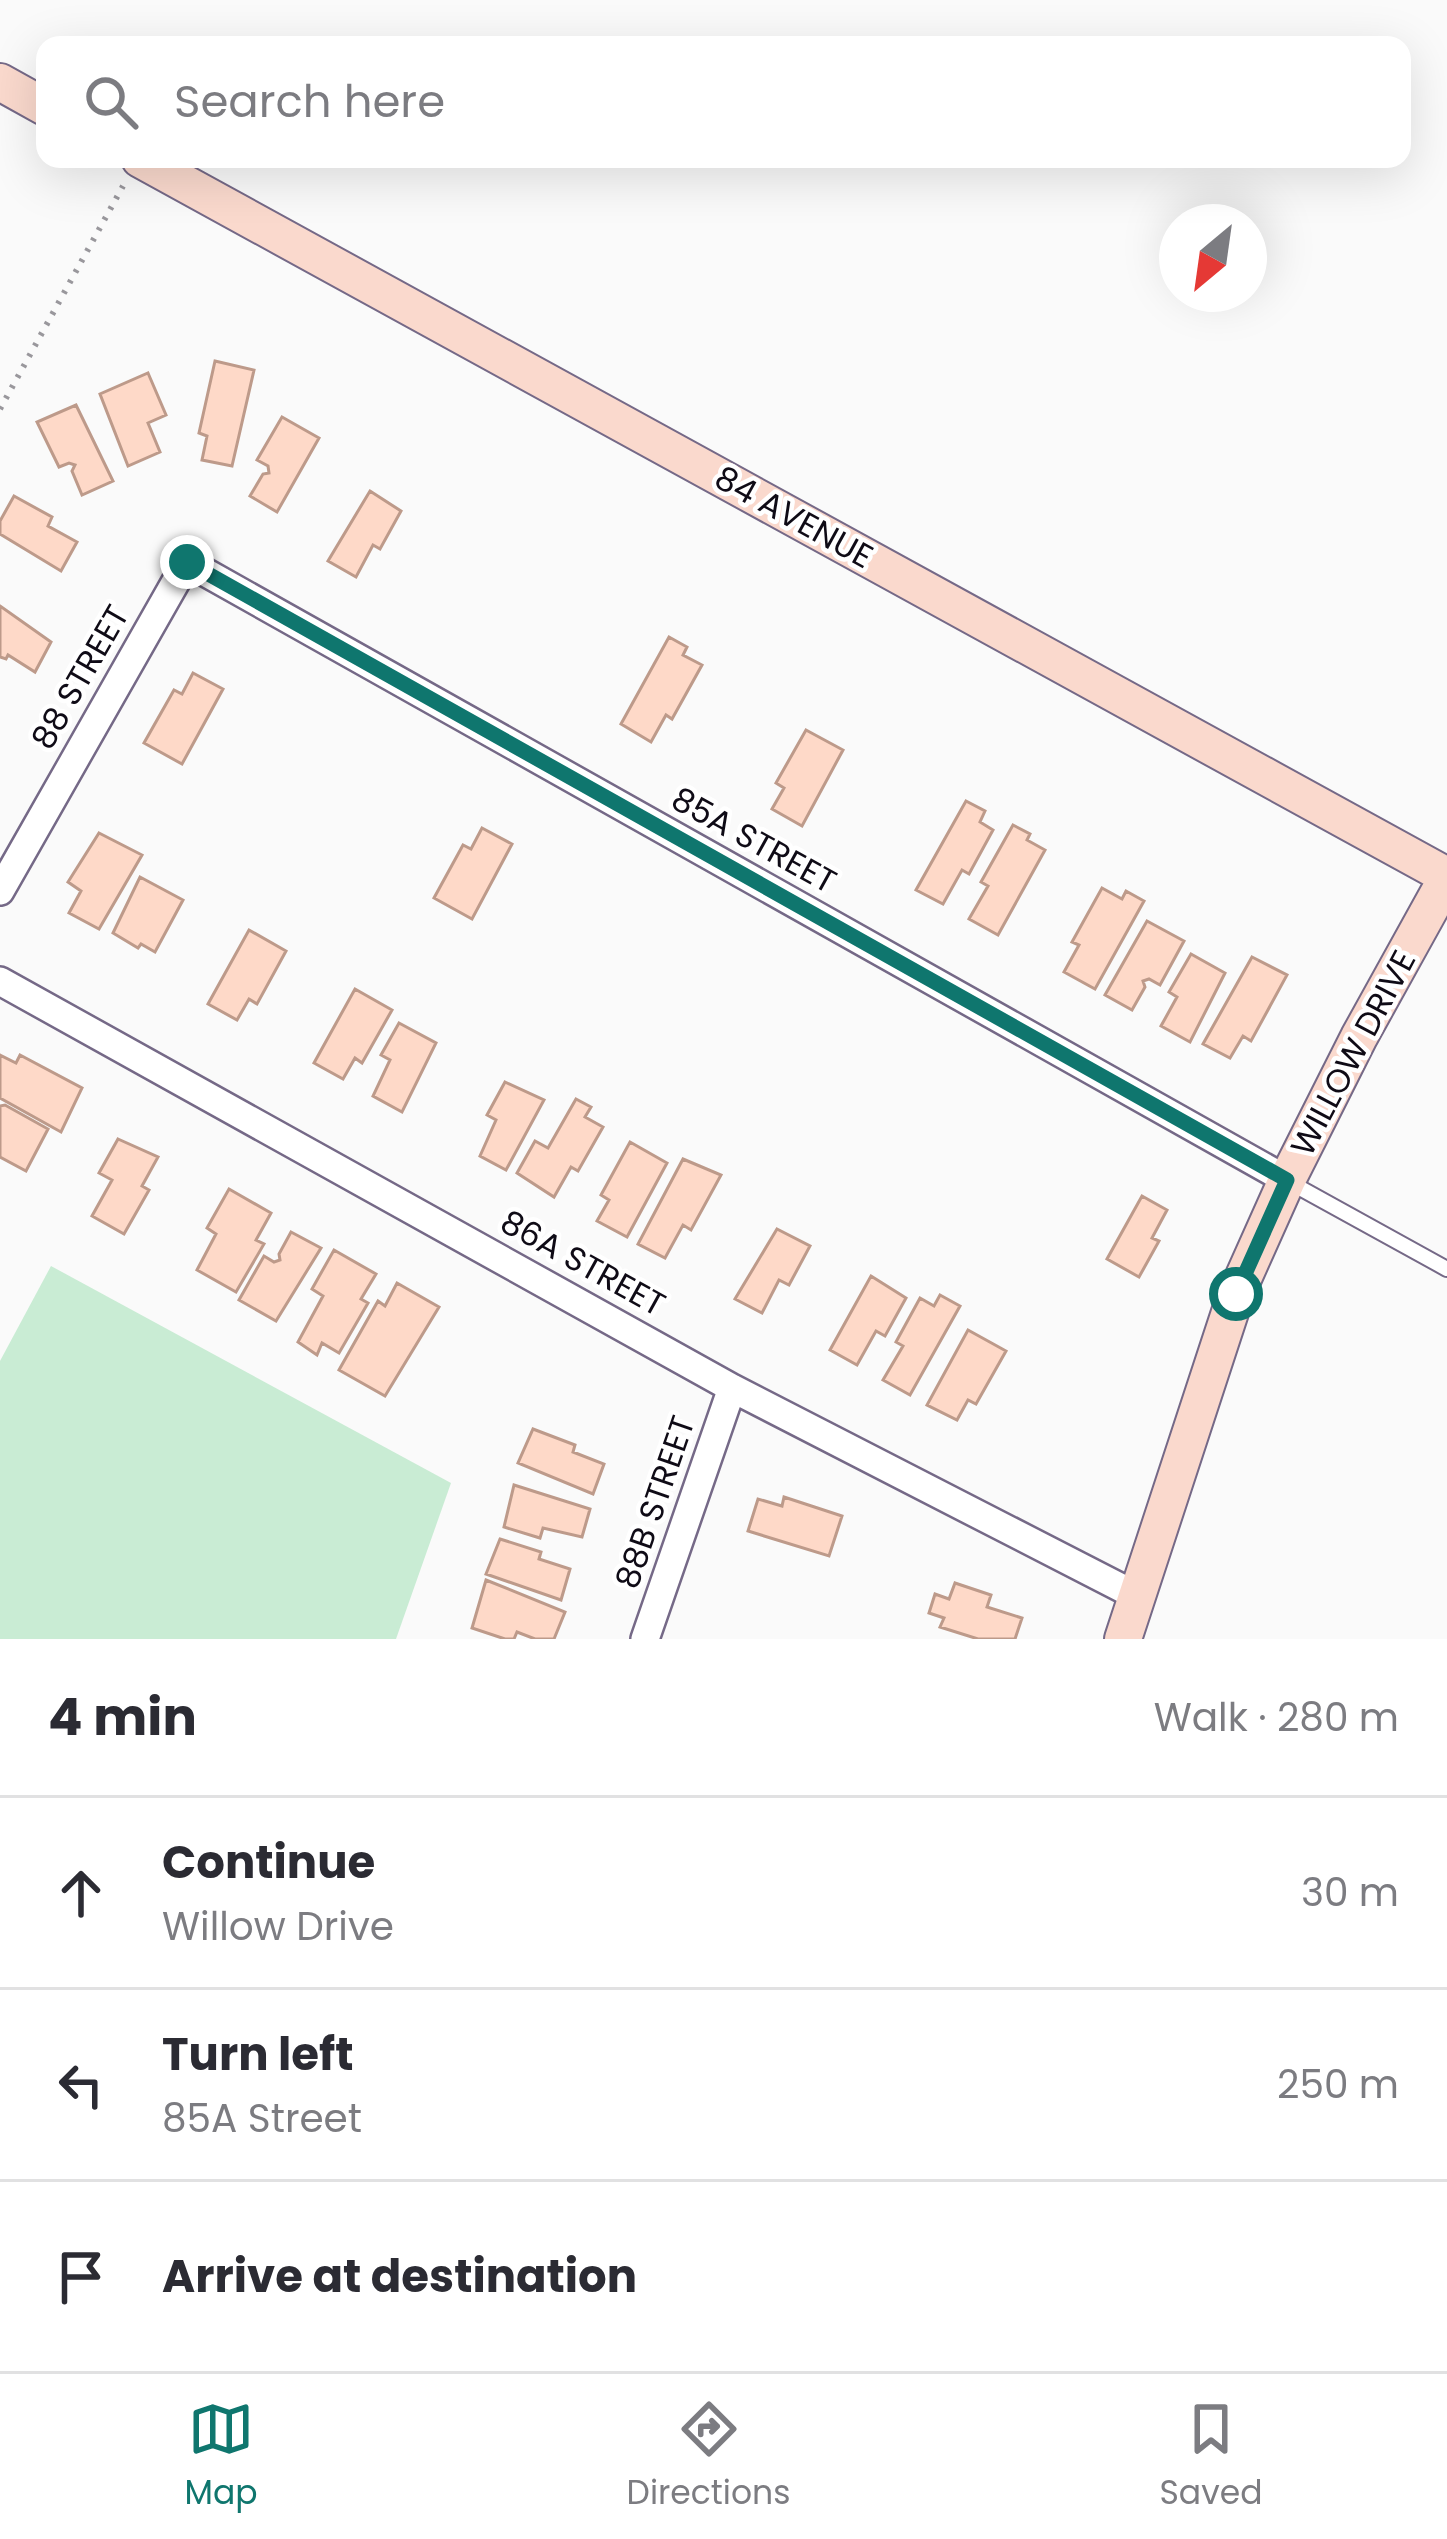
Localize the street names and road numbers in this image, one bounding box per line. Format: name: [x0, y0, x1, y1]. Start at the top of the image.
street label: 84 AVENUE: [706, 454, 882, 580]
street label: 88 STREET: [20, 596, 140, 758]
street label: 85A STREET: [663, 775, 845, 905]
street label: WILLOW DRIVE: [1279, 942, 1427, 1164]
street label: 86A STREET: [492, 1198, 674, 1328]
street label: 88B STREET: [604, 1409, 706, 1595]

